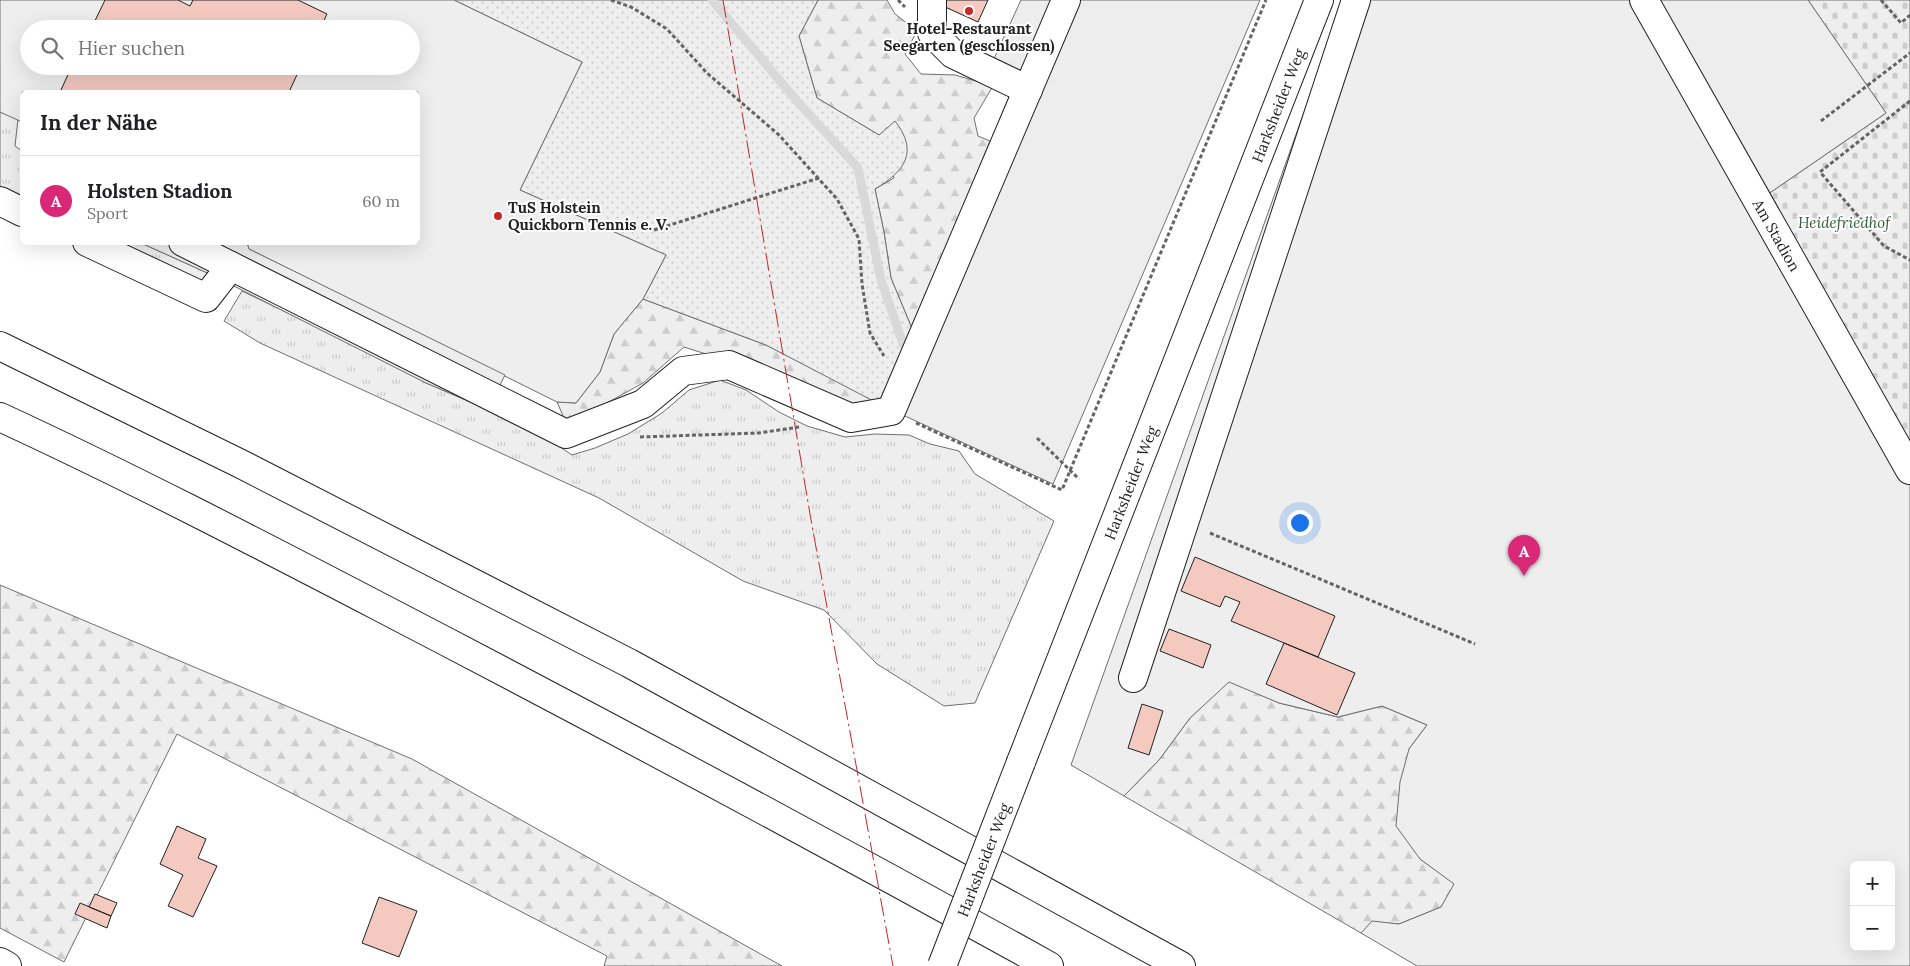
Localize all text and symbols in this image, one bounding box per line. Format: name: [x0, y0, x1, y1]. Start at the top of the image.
marker: Hotel-Restaurant Seegarten (geschlossen): [963, 5, 975, 17]
place label: Hotel-Restaurant Seegarten (geschlossen): [884, 19, 1055, 56]
search box: [20, 20, 420, 75]
icon: search: [38, 34, 66, 62]
text: Hier suchen: [78, 36, 185, 60]
street label: Harksheider Weg: [1247, 45, 1309, 165]
text: In der Nähe: [40, 109, 157, 136]
text: Holsten Stadion: [87, 179, 232, 203]
text: A: [51, 191, 61, 211]
text: 60 m: [362, 191, 400, 211]
street label: Am Stadion: [1749, 195, 1805, 274]
place label: TuS Holstein Quickborn Tennis e. V.: [508, 198, 668, 234]
text: Sport: [87, 203, 128, 223]
marker: TuS Holstein Quickborn Tennis e. V.: [492, 210, 504, 222]
park label: Heidefriedhof: [1798, 213, 1891, 232]
street label: Harksheider Weg: [1099, 422, 1161, 542]
your location: [1287, 510, 1313, 536]
pin: A: [1508, 535, 1540, 576]
street label: Harksheider Weg: [953, 799, 1014, 919]
map controls: [1850, 861, 1895, 951]
button: +: [1850, 861, 1895, 906]
button: −: [1850, 906, 1895, 951]

